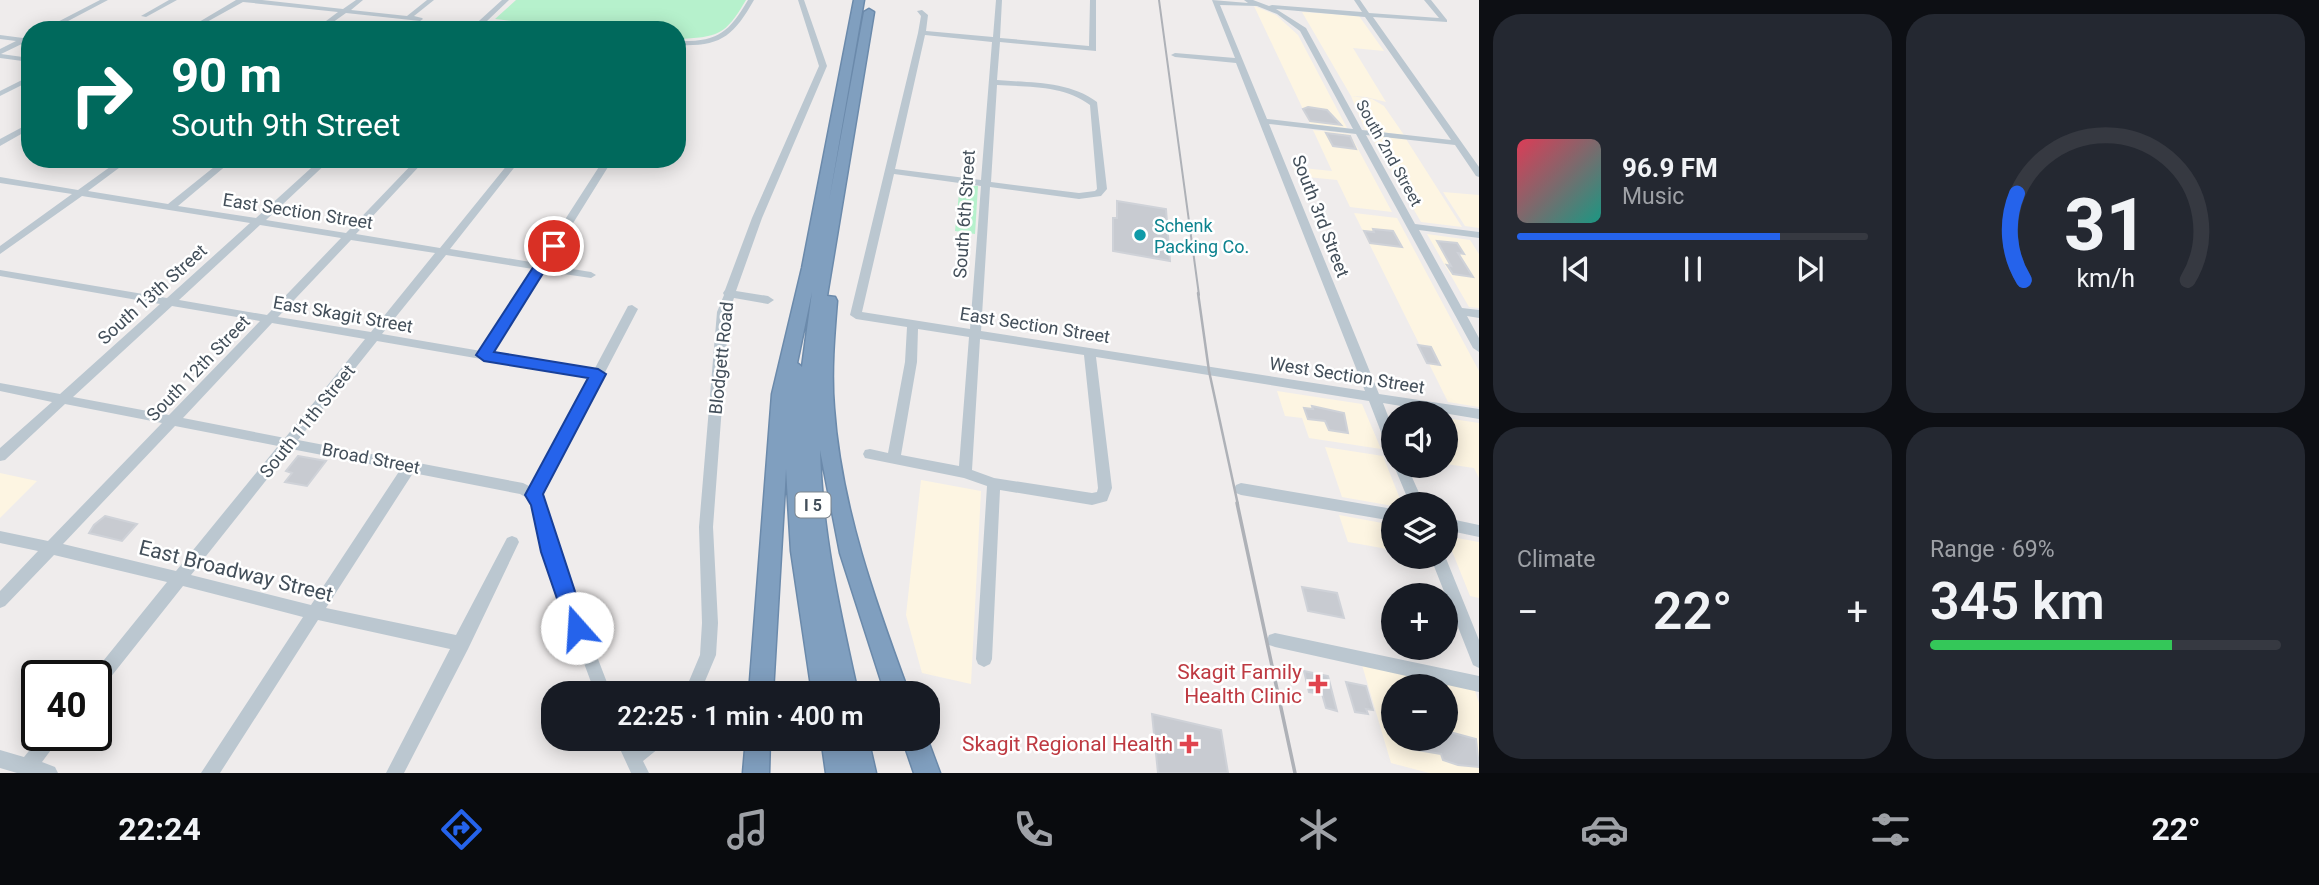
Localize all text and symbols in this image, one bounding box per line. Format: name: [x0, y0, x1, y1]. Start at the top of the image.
text: 90 m: [171, 47, 282, 104]
icon: right: [56, 49, 147, 140]
street label: South 2nd Street: [1352, 97, 1426, 209]
text: South 9th Street: [171, 106, 400, 144]
street label: South 6th Street: [949, 149, 979, 279]
street label: South 3rd Street: [1288, 152, 1354, 280]
text: 96.9 FM: [1622, 153, 1718, 183]
text: 31: [2064, 182, 2147, 268]
text: Music: [1622, 183, 1684, 210]
street label: East Section Street: [221, 189, 375, 233]
place label: Schenk Packing Co.: [1154, 215, 1249, 257]
pin: [524, 216, 584, 276]
icon: arrive: [535, 227, 573, 265]
marker: Schenk Packing Co.: [1132, 227, 1148, 243]
street label: South 13th Street: [93, 240, 211, 348]
icon: previous: [1557, 250, 1595, 288]
icon: pause: [1674, 250, 1712, 288]
icon: next: [1791, 250, 1829, 288]
text: km/h: [2076, 264, 2135, 293]
street label: East Skagit Street: [271, 291, 415, 337]
street label: Blodgett Road: [705, 301, 737, 415]
street label: East Section Street: [958, 303, 1112, 347]
street label: South 12th Street: [142, 311, 254, 425]
street label: West Section Street: [1268, 352, 1426, 398]
street label: South 11th Street: [255, 360, 359, 482]
map controls: [1381, 401, 1458, 751]
button: sound: [1381, 401, 1458, 478]
street label: Broad Street: [320, 438, 422, 478]
road number: I 5: [796, 492, 830, 518]
button: layers: [1381, 492, 1458, 569]
street label: East Broadway Street: [136, 535, 336, 607]
text: Range · 69%: [1930, 536, 2055, 563]
text: Climate: [1517, 546, 1596, 573]
text: 345 km: [1930, 571, 2105, 632]
text: 22°: [1653, 581, 1732, 642]
button: +: [1381, 583, 1458, 660]
text: −: [1517, 590, 1539, 634]
text: +: [1846, 590, 1868, 634]
position arrow: [540, 591, 614, 665]
speed limit sign: 40: [21, 660, 112, 751]
place label: Skagit Family Health Clinic: [1177, 660, 1302, 708]
marker: Skagit Family Health Clinic: [1308, 674, 1328, 694]
button: −: [1381, 674, 1458, 751]
text: 22:25 · 1 min · 400 m: [617, 701, 864, 731]
place label: Skagit Regional Health: [962, 732, 1173, 756]
marker: Skagit Regional Health: [1179, 734, 1199, 754]
icon: directions: [437, 805, 486, 854]
icon: music: [723, 805, 772, 854]
icon: phone: [1009, 805, 1058, 854]
icon: climate: [1294, 805, 1343, 854]
icon: car: [1580, 805, 1629, 854]
icon: filters: [1866, 805, 1915, 854]
text: 22:24: [118, 810, 201, 848]
text: 22°: [2151, 810, 2201, 848]

